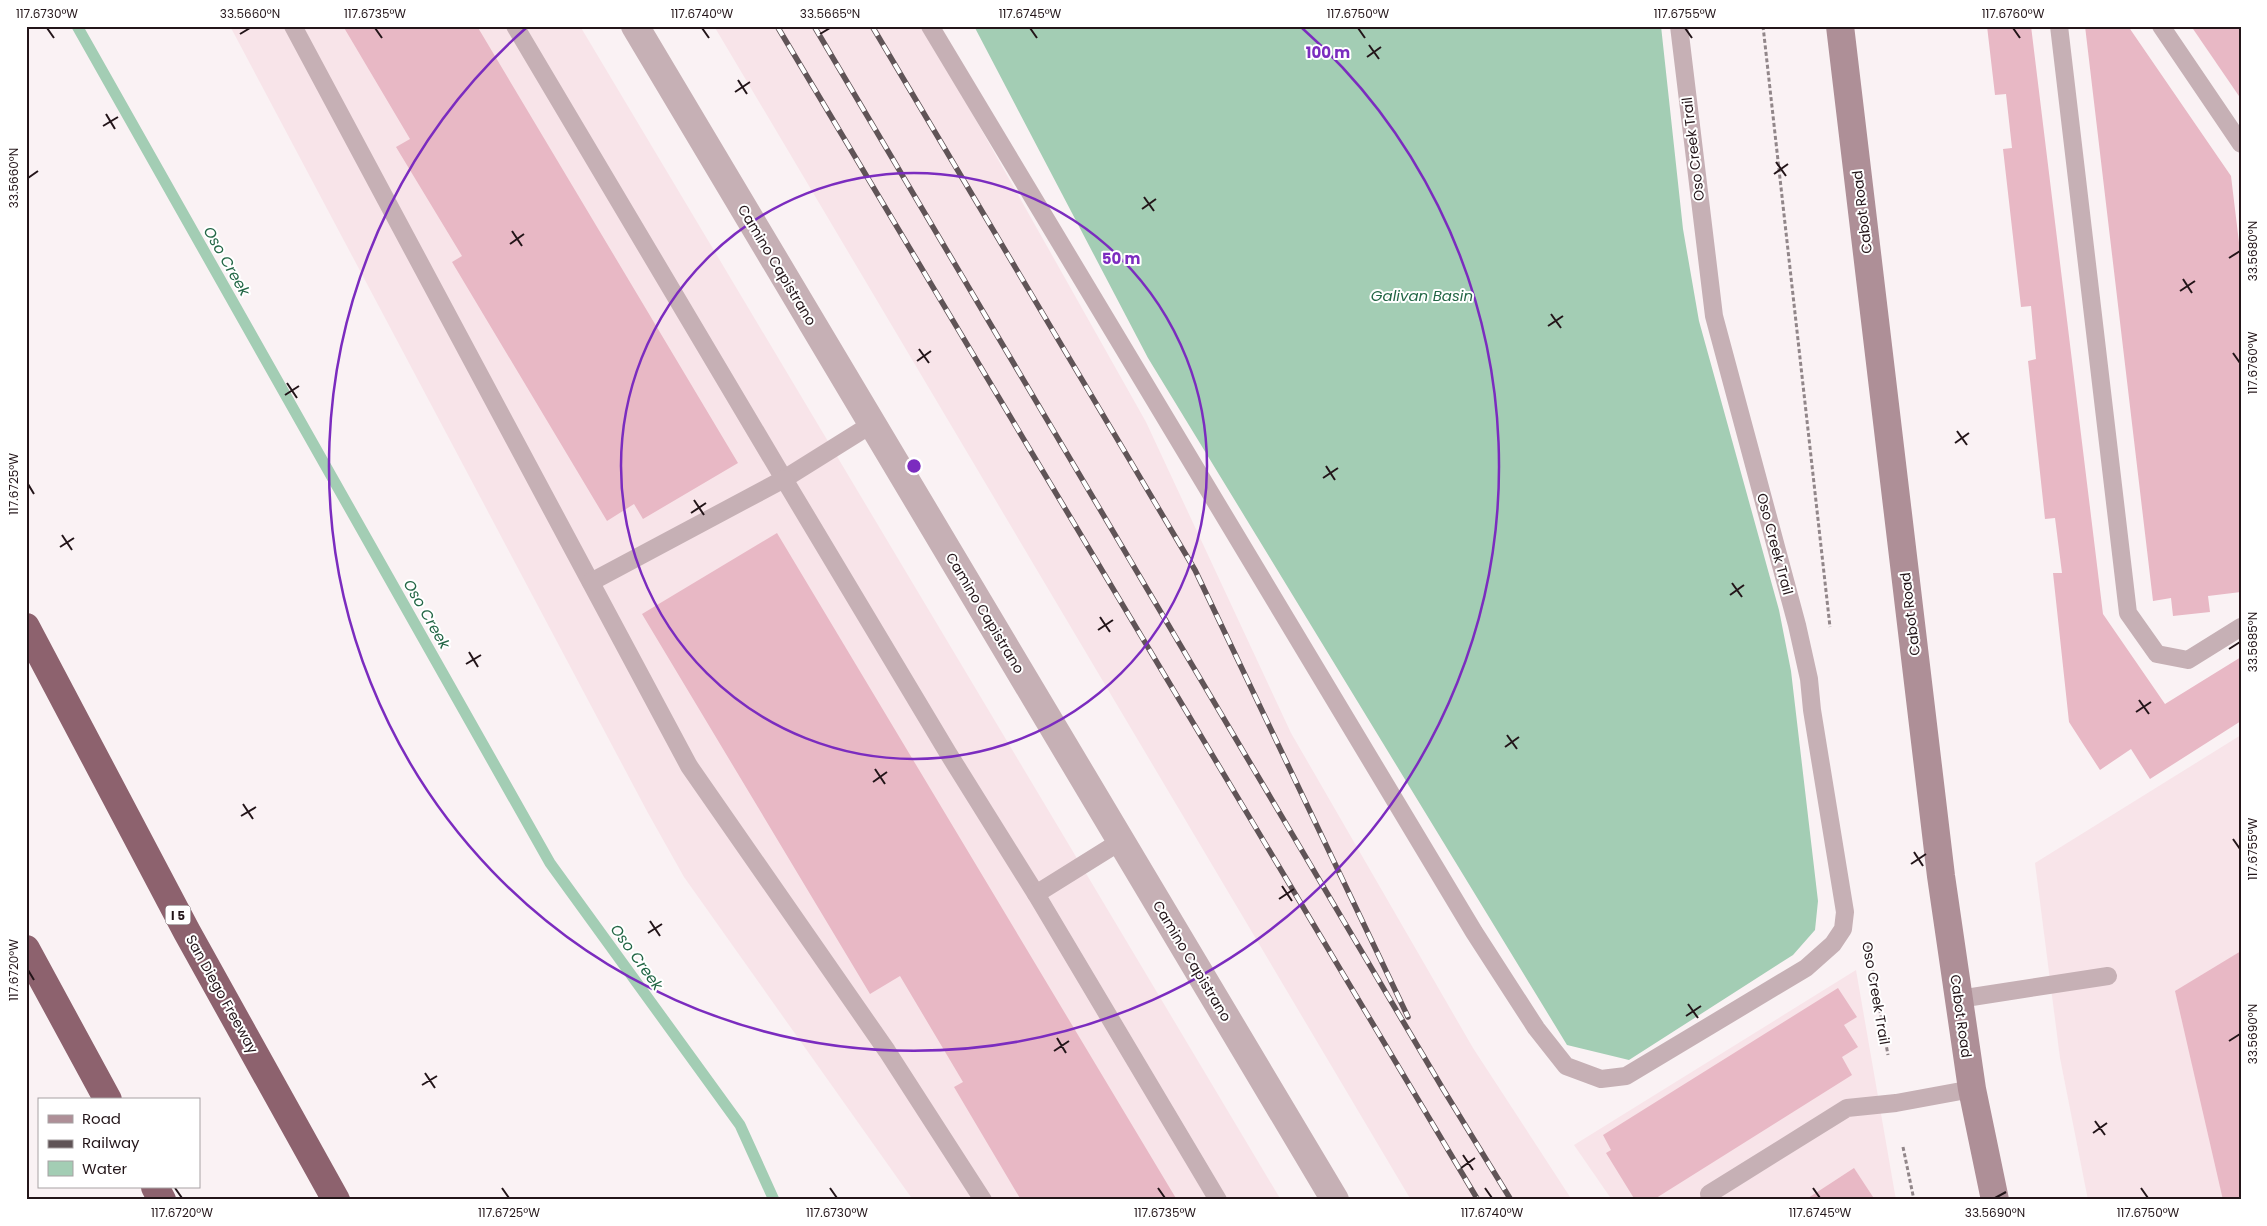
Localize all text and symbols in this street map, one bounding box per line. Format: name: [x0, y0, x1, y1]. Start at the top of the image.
text: 117.6730°W: [16, 5, 78, 22]
text: 33.5660°N: [220, 5, 280, 22]
text: 117.6735°W: [344, 5, 406, 22]
text: 117.6740°W: [671, 5, 734, 22]
text: 33.5665°N: [800, 5, 860, 22]
text: 117.6745°W: [999, 5, 1062, 22]
text: 117.6750°W: [1327, 5, 1390, 22]
text: 117.6755°W: [1654, 5, 1717, 22]
text: 117.6760°W: [1982, 5, 2045, 22]
text: 100 m: [1306, 42, 1350, 63]
street label: Oso Creek Trail: [1677, 96, 1709, 202]
text: 33.5660°N: [5, 148, 22, 208]
street label: Cabot Road: [1847, 169, 1877, 255]
street label: Camino Capistrano: [733, 201, 821, 329]
text: 33.5680°N: [2244, 221, 2261, 281]
water label: Oso Creek: [199, 222, 256, 301]
text: 50 m: [1102, 248, 1140, 269]
water label: Galivan Basin: [1371, 285, 1473, 306]
text: 117.6760°W: [2244, 331, 2261, 394]
text: 117.6725°W: [5, 453, 22, 515]
centre of rings: [905, 457, 923, 475]
street label: Oso Creek Trail: [1752, 491, 1798, 597]
street label: Camino Capistrano: [941, 549, 1029, 677]
street label: Cabot Road: [1895, 571, 1925, 657]
water label: Oso Creek: [399, 575, 456, 654]
text: 33.5685°N: [2244, 612, 2261, 672]
text: 117.6755°W: [2244, 817, 2261, 880]
street label: Camino Capistrano: [1148, 897, 1236, 1025]
road number: I 5: [166, 906, 190, 924]
water label: Oso Creek: [606, 920, 669, 995]
street label: San Diego Freeway: [181, 931, 263, 1057]
text: 117.6720°W: [5, 939, 22, 1001]
street label: Oso Creek Trail: [1857, 940, 1895, 1046]
street label: Cabot Road: [1945, 973, 1977, 1059]
text: 33.5690°N: [2244, 1004, 2261, 1064]
legend: [38, 1098, 200, 1188]
text: Road: [82, 1108, 121, 1129]
text: Railway: [82, 1132, 140, 1153]
text: Water: [82, 1158, 128, 1179]
text: 117.6720°W: [151, 1204, 213, 1221]
text: 117.6725°W: [478, 1204, 540, 1221]
text: 117.6730°W: [806, 1204, 868, 1221]
text: 117.6735°W: [1134, 1204, 1196, 1221]
text: 117.6740°W: [1461, 1204, 1524, 1221]
text: 117.6745°W: [1789, 1204, 1852, 1221]
text: 33.5690°N: [1965, 1204, 2025, 1221]
text: 117.6750°W: [2117, 1204, 2180, 1221]

